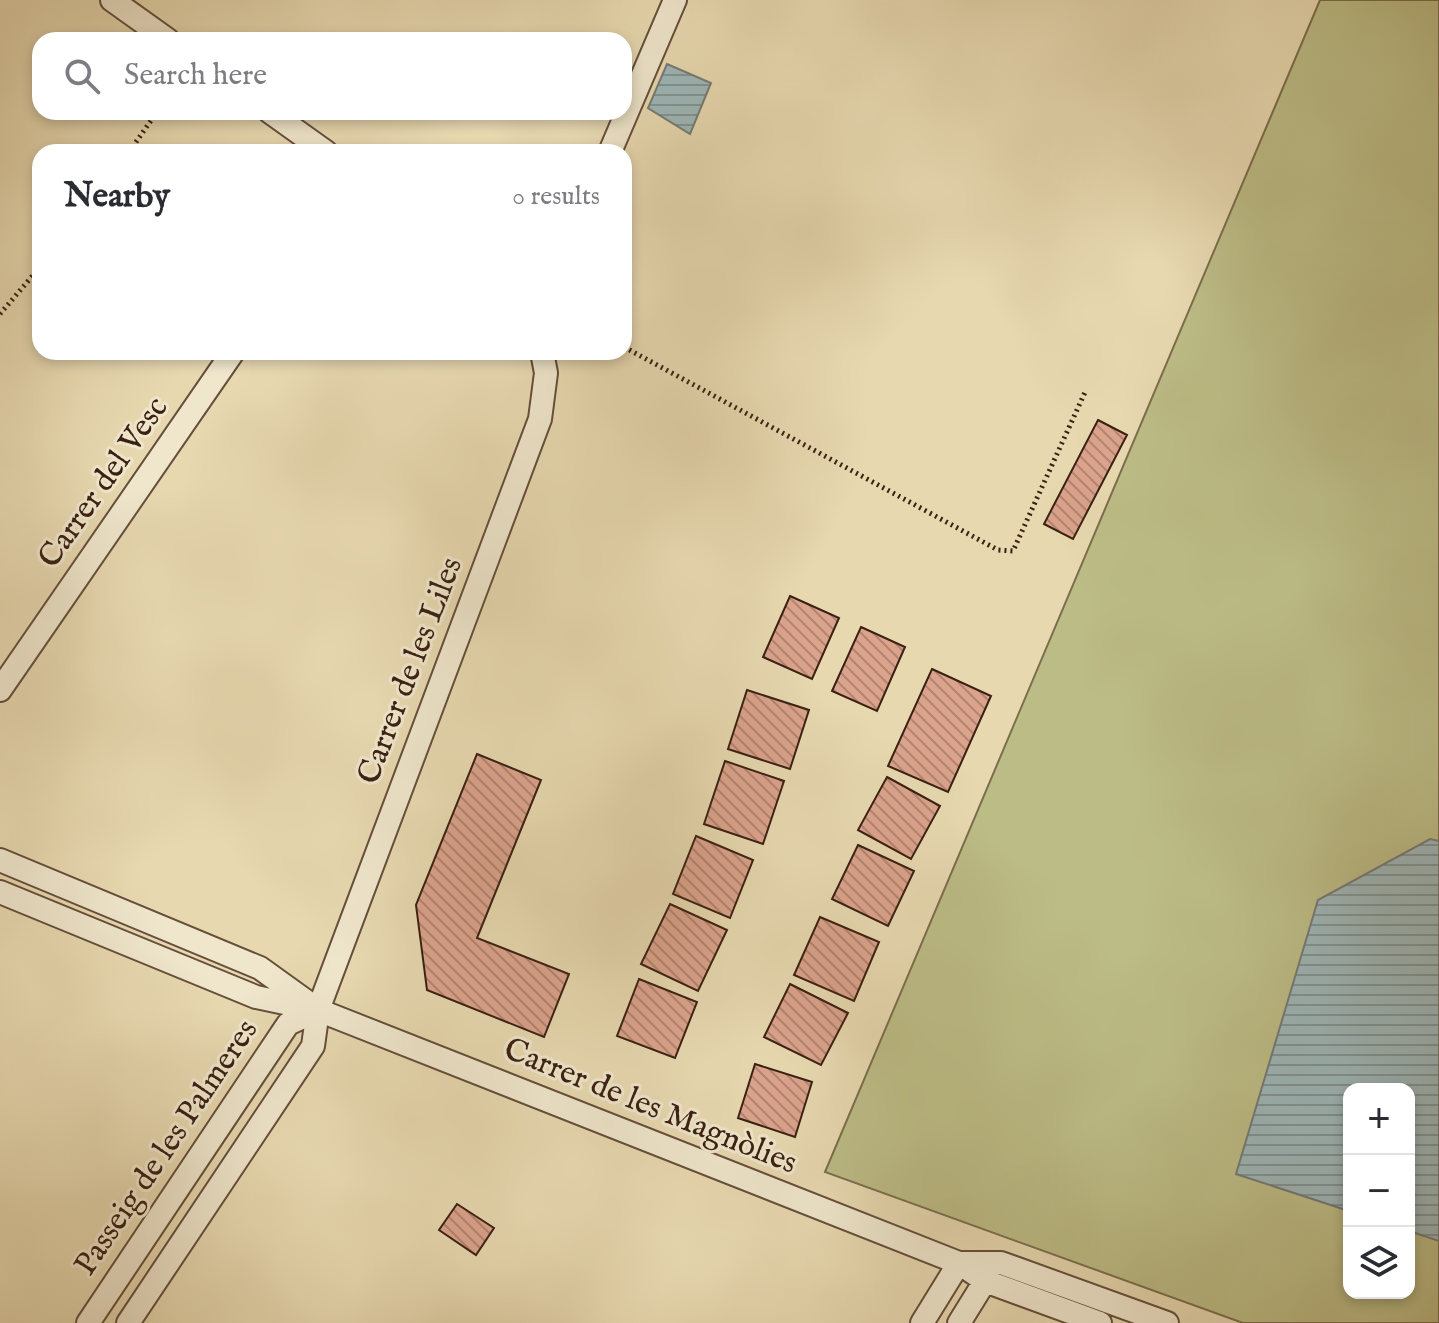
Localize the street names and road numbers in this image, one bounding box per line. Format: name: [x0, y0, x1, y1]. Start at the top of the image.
street label: Carrer del Vesc: [30, 389, 178, 577]
street label: Carrer de les Liles: [349, 552, 473, 790]
street label: Passeig de les Palmeres: [66, 1012, 268, 1284]
street label: Carrer de les Magnòlies: [497, 1029, 803, 1185]

